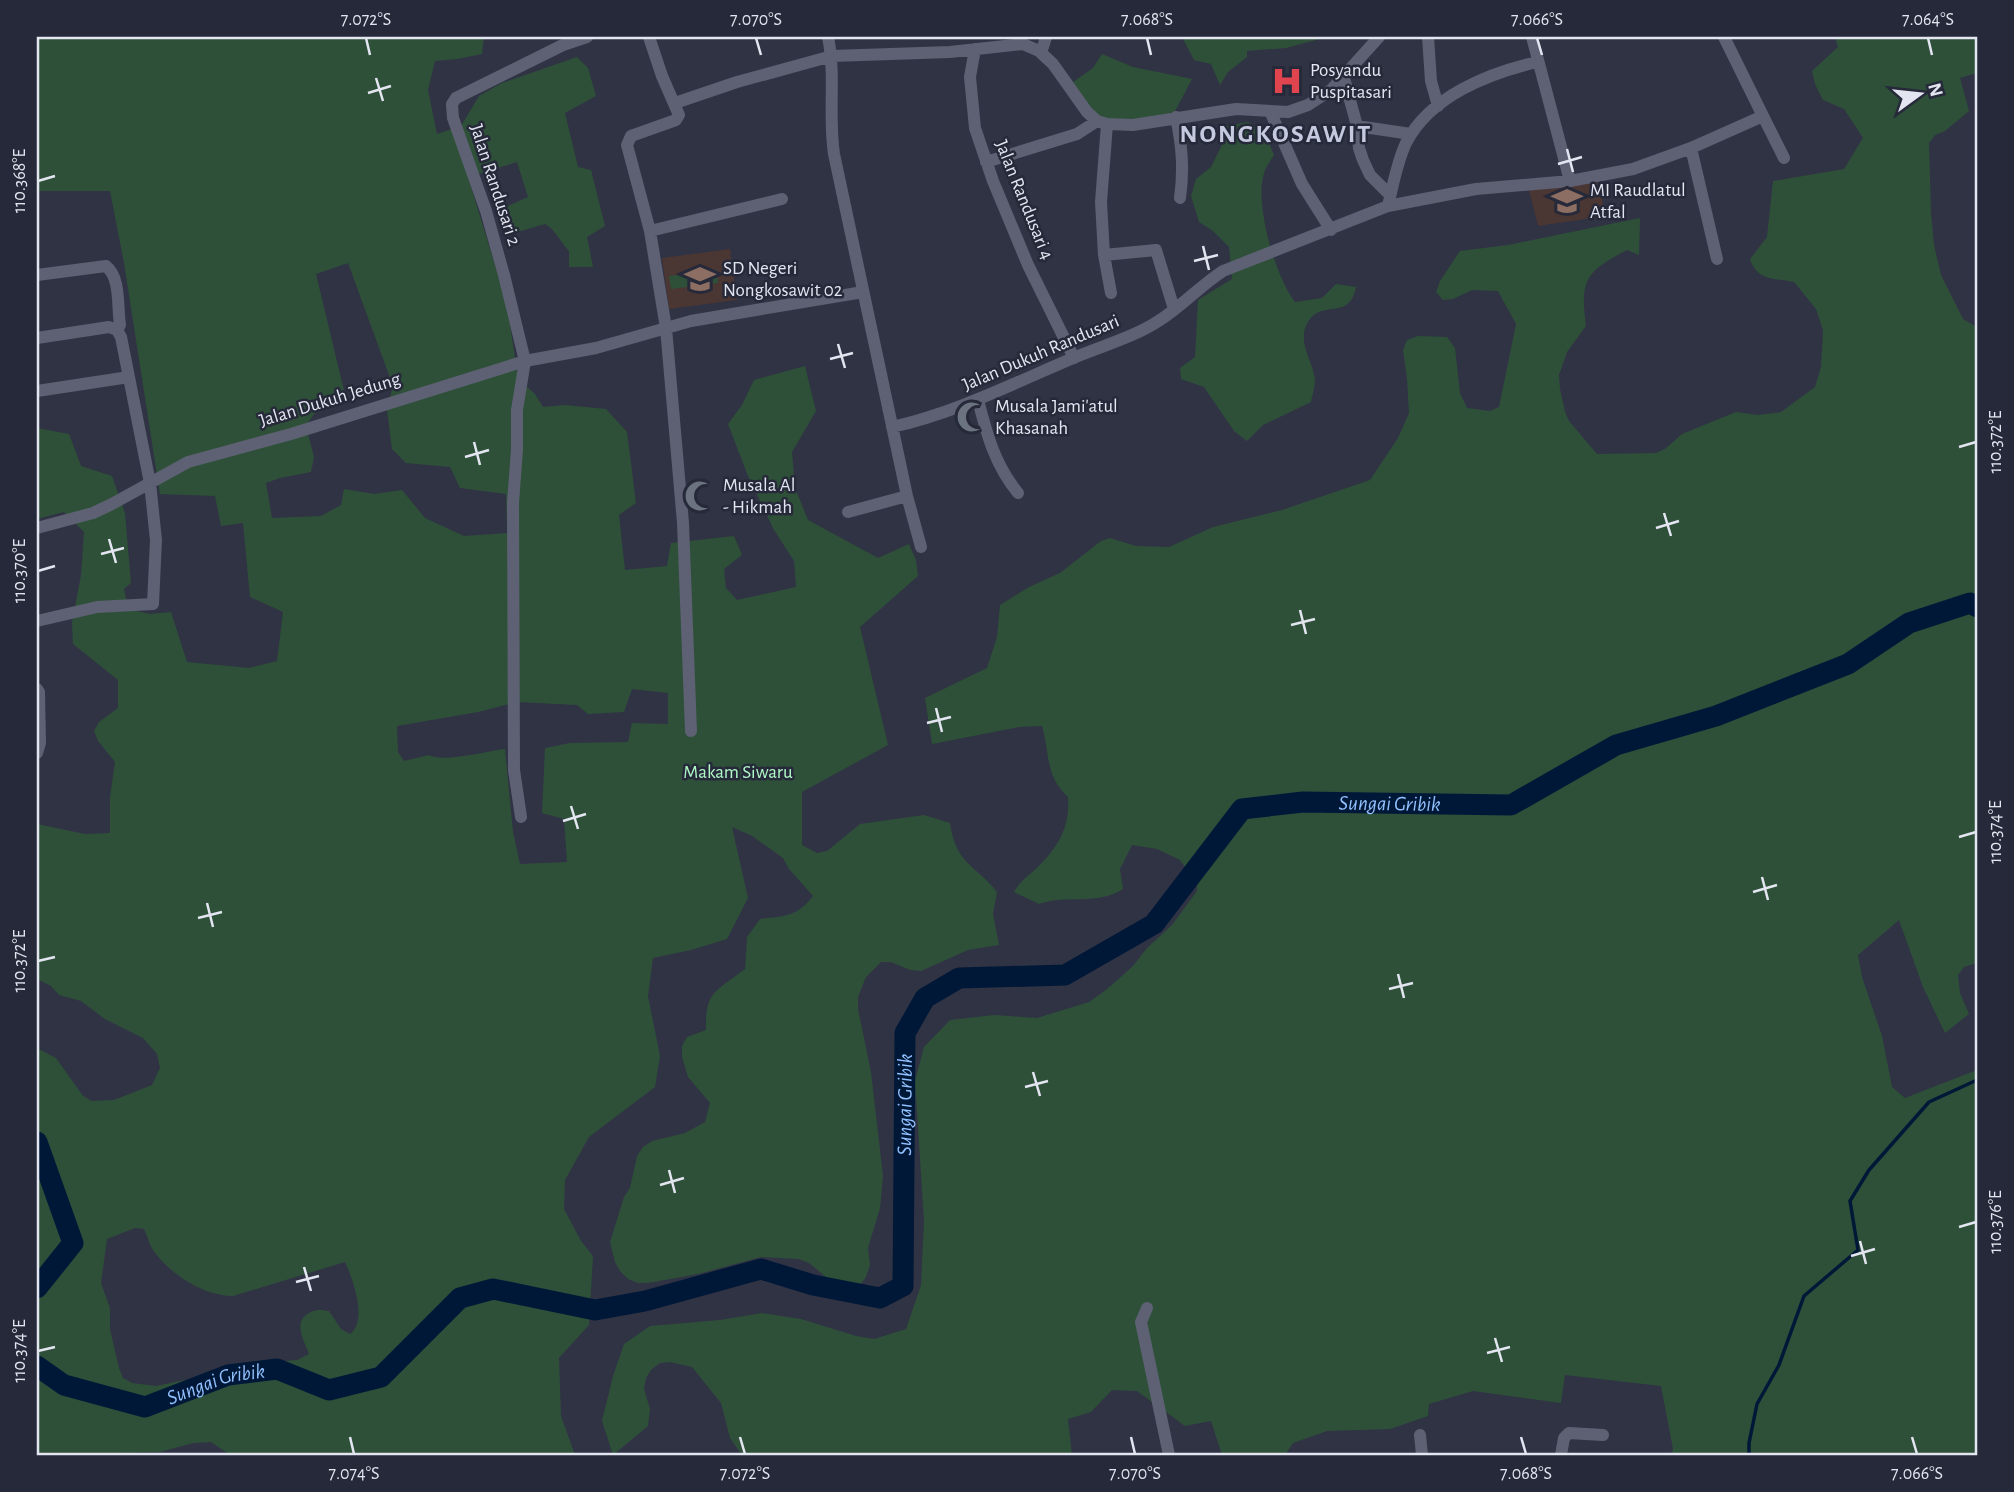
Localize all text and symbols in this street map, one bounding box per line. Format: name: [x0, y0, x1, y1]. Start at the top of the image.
text: 7.072°S: [341, 11, 391, 29]
text: 7.070°S: [730, 11, 782, 29]
text: 7.068°S: [1121, 11, 1173, 29]
text: 7.066°S: [1511, 11, 1563, 29]
text: 7.064°S: [1902, 11, 1954, 29]
north arrow: [1884, 60, 1954, 130]
place label: Posyandu Puspitasari: [1310, 61, 1392, 102]
hospital icon: Posyandu Puspitasari: [1270, 64, 1304, 98]
text: N: [1924, 81, 1946, 99]
district label: NONGKOSAWIT: [1180, 121, 1372, 147]
street label: Jalan Randusari 2: [466, 122, 524, 249]
street label: Jalan Randusari 4: [991, 137, 1057, 263]
text: 110.368°E: [11, 148, 29, 213]
place label: MI Raudlatul Atfal: [1590, 181, 1686, 222]
school or university icon: MI Raudlatul Atfal: [1550, 184, 1584, 218]
place label: SD Negeri Nongkosawit 02: [723, 259, 843, 300]
school or university icon: SD Negeri Nongkosawit 02: [683, 262, 717, 296]
street label: Jalan Dukuh Randusari: [960, 311, 1122, 395]
street label: Jalan Dukuh Jedung: [257, 369, 404, 431]
place label: Musala Jami'atul Khasanah: [995, 397, 1118, 438]
mosque icon: Musala Jami'atul Khasanah: [955, 400, 989, 434]
text: 110.372°E: [1987, 410, 2005, 474]
place label: Musala Al - Hikmah: [723, 476, 795, 517]
mosque icon: Musala Al - Hikmah: [683, 479, 717, 513]
text: 110.370°E: [11, 538, 29, 603]
park label: Makam Siwaru: [683, 763, 793, 782]
water label: Sungai Gribik: [1338, 792, 1441, 814]
text: 110.374°E: [1987, 800, 2005, 864]
text: 110.372°E: [11, 929, 29, 993]
water label: Sungai Gribik: [894, 1053, 915, 1156]
text: 110.376°E: [1987, 1190, 2005, 1254]
text: 110.374°E: [11, 1319, 29, 1383]
water label: Sungai Gribik: [164, 1360, 266, 1408]
text: 7.074°S: [328, 1465, 380, 1483]
text: 7.072°S: [720, 1465, 770, 1483]
text: 7.070°S: [1109, 1465, 1161, 1483]
text: 7.068°S: [1500, 1465, 1552, 1483]
text: 7.066°S: [1891, 1465, 1943, 1483]

